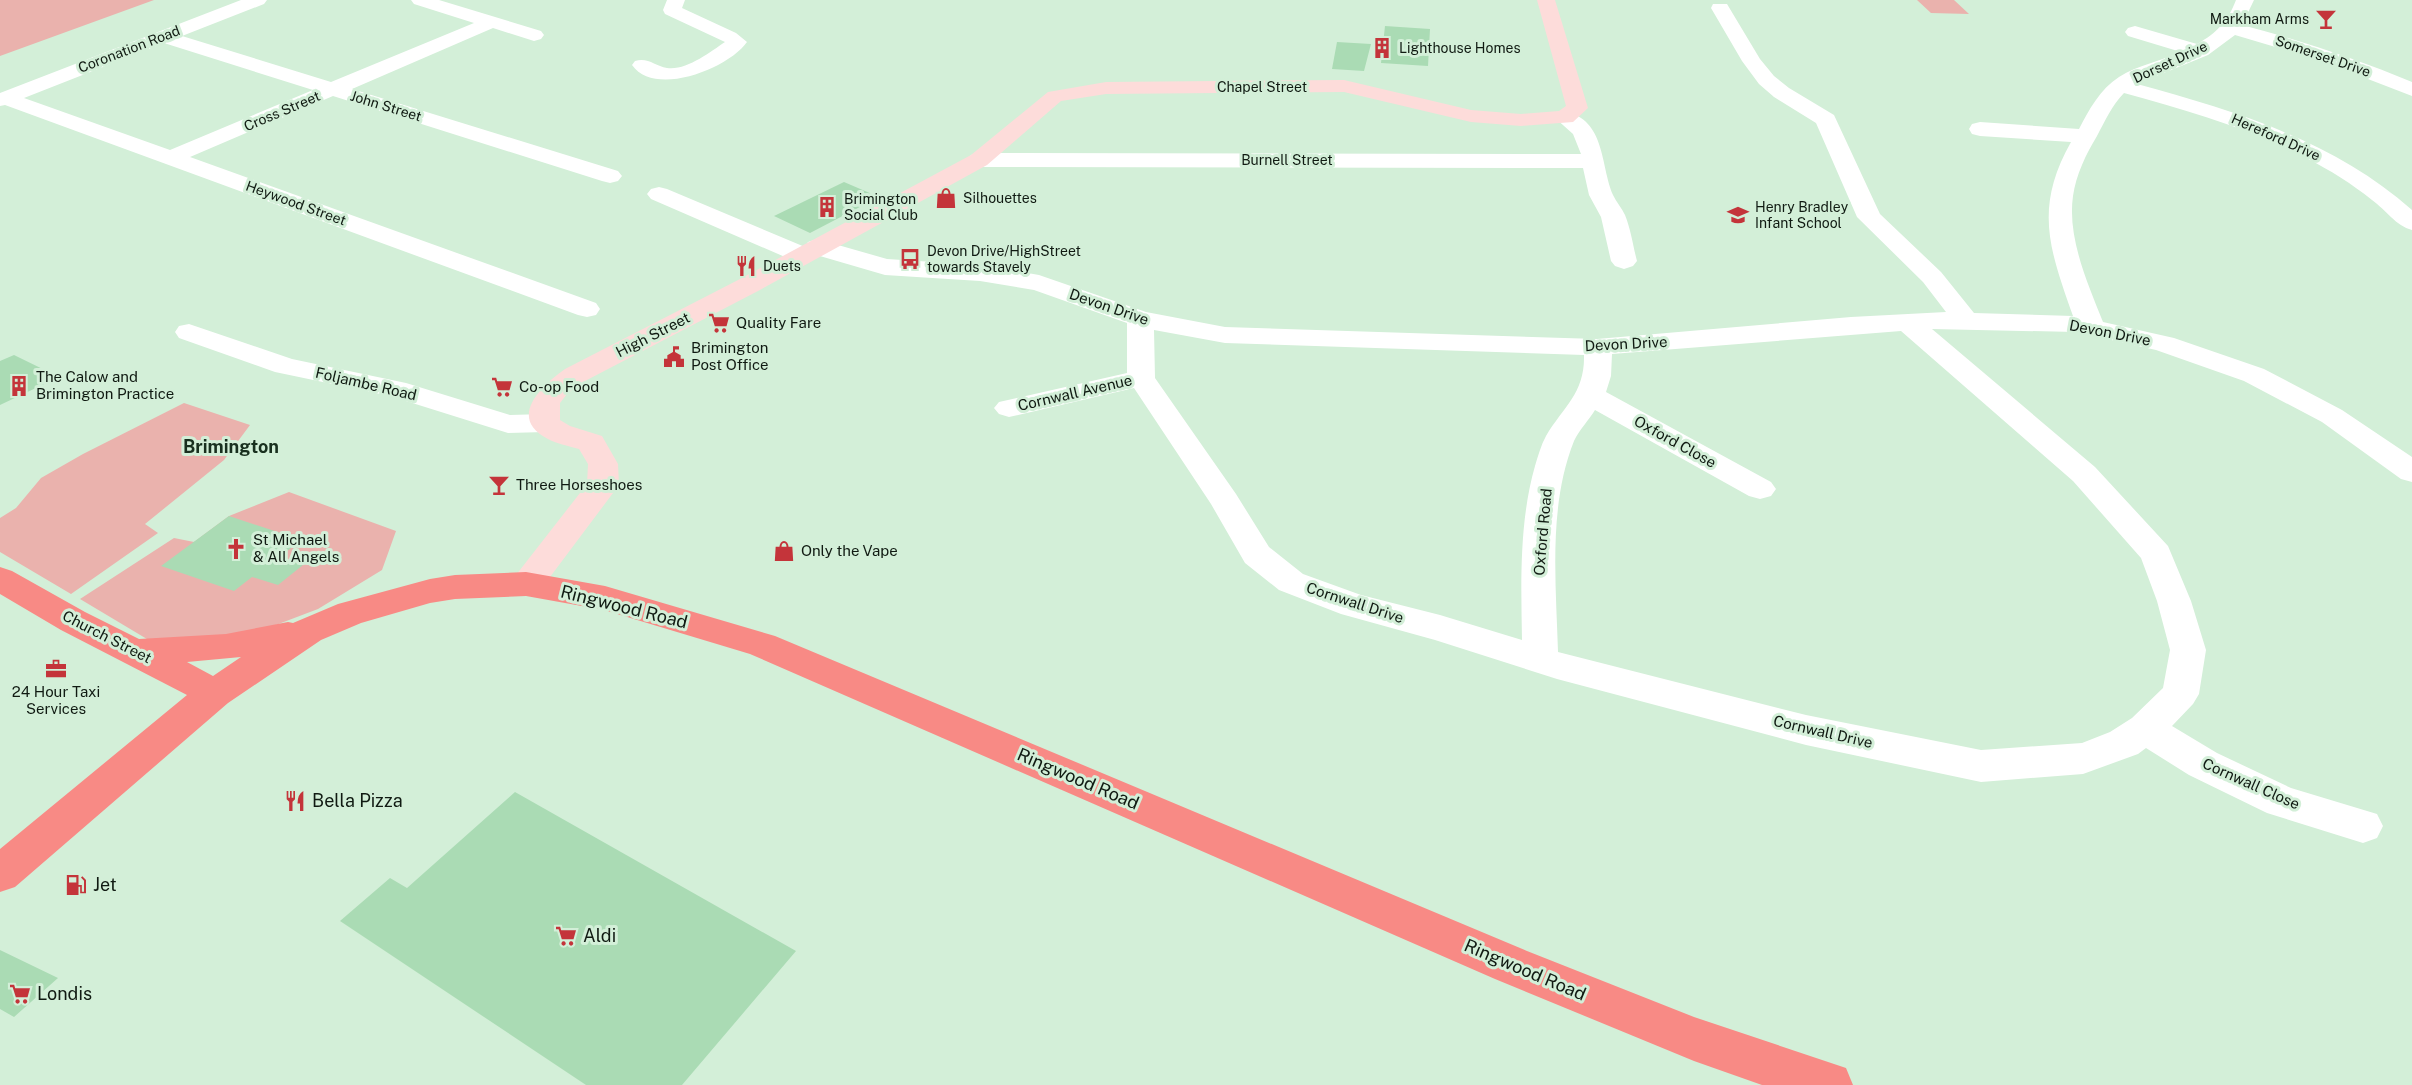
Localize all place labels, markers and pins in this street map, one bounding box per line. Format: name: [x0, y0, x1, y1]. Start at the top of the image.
bar icon: Markham Arms: [2314, 7, 2338, 31]
place label: Markham Arms: [2210, 11, 2309, 27]
building icon: Lighthouse Homes: [1370, 36, 1394, 60]
place label: Lighthouse Homes: [1399, 40, 1521, 56]
shop icon: Silhouettes: [934, 186, 958, 210]
place label: Silhouettes: [963, 190, 1037, 206]
place label: Brimington Social Club: [844, 191, 918, 223]
building icon: Brimington Social Club: [815, 195, 839, 219]
place label: Henry Bradley Infant School: [1755, 199, 1849, 231]
school or university icon: Henry Bradley Infant School: [1726, 203, 1750, 227]
place label: Devon Drive/HighStreet towards Stavely: [927, 243, 1081, 275]
bus stop icon: Devon Drive/HighStreet towards Stavely: [898, 247, 922, 271]
restaurant icon: Duets: [734, 254, 758, 278]
place label: Duets: [763, 258, 801, 274]
supermarket icon: Quality Fare: [707, 311, 731, 335]
place label: Quality Fare: [736, 314, 821, 331]
place label: Brimington Post Office: [691, 339, 769, 373]
public building icon: Brimington Post Office: [662, 345, 686, 369]
place label: The Calow and Brimington Practice: [36, 368, 174, 402]
building icon: The Calow and Brimington Practice: [7, 374, 31, 398]
supermarket icon: Co-op Food: [490, 375, 514, 399]
place label: Co-op Food: [519, 378, 599, 395]
bar icon: Three Horseshoes: [487, 473, 511, 497]
place label: Three Horseshoes: [516, 476, 642, 493]
place label: St Michael & All Angels: [253, 531, 339, 565]
church icon: St Michael & All Angels: [224, 537, 248, 561]
shop icon: Only the Vape: [772, 539, 796, 563]
place label: Only the Vape: [801, 542, 898, 559]
office icon: 24 Hour Taxi Services: [44, 657, 68, 681]
place label: 24 Hour Taxi Services: [12, 683, 100, 717]
restaurant icon: Bella Pizza: [283, 789, 307, 813]
place label: Bella Pizza: [312, 790, 403, 811]
fuel station icon: Jet: [64, 873, 88, 897]
place label: Jet: [93, 874, 117, 895]
supermarket icon: Aldi: [554, 924, 578, 948]
place label: Aldi: [583, 925, 616, 946]
supermarket icon: Londis: [8, 982, 32, 1006]
place label: Londis: [37, 983, 92, 1004]

